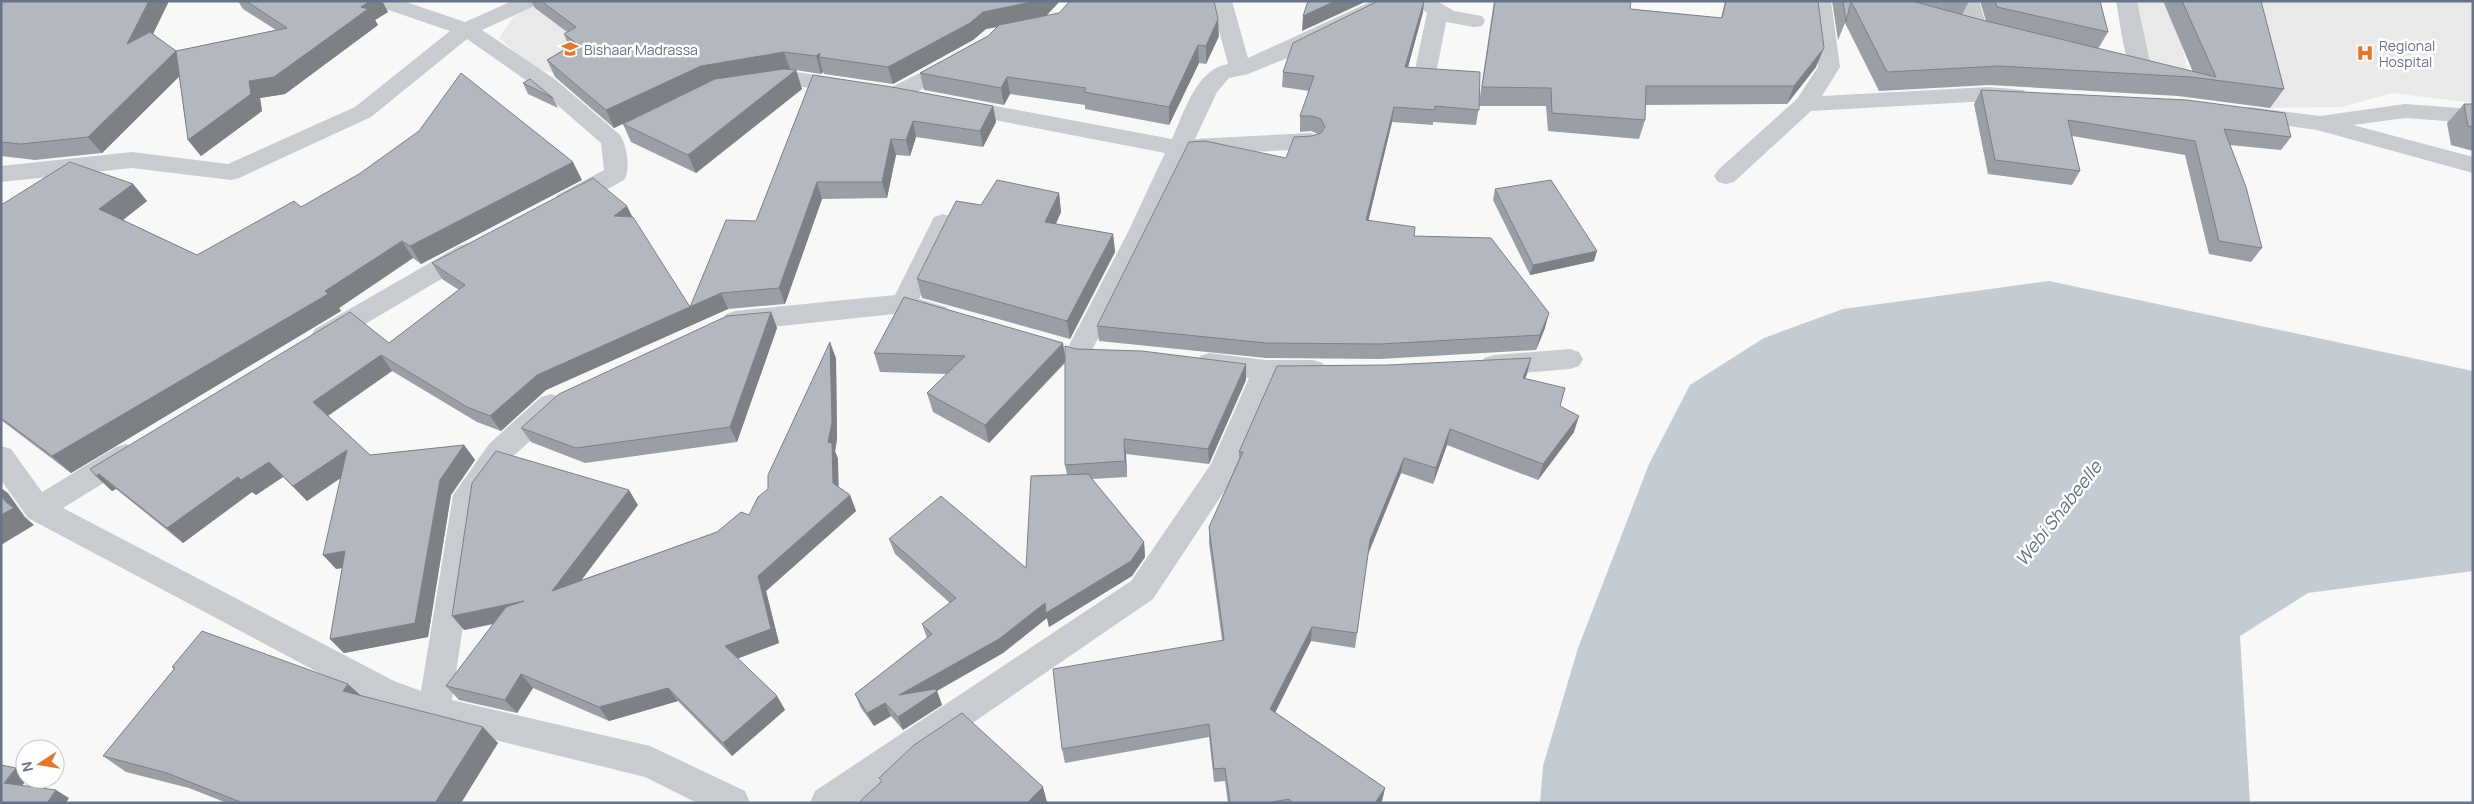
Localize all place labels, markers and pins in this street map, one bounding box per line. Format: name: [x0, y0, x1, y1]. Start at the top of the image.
place label: Regional Hospital: [2379, 36, 2435, 71]
school or university icon: Bishaar Madrassa: [560, 39, 580, 59]
place label: Bishaar Madrassa: [584, 40, 698, 59]
hospital icon: Regional Hospital: [2355, 43, 2375, 63]

